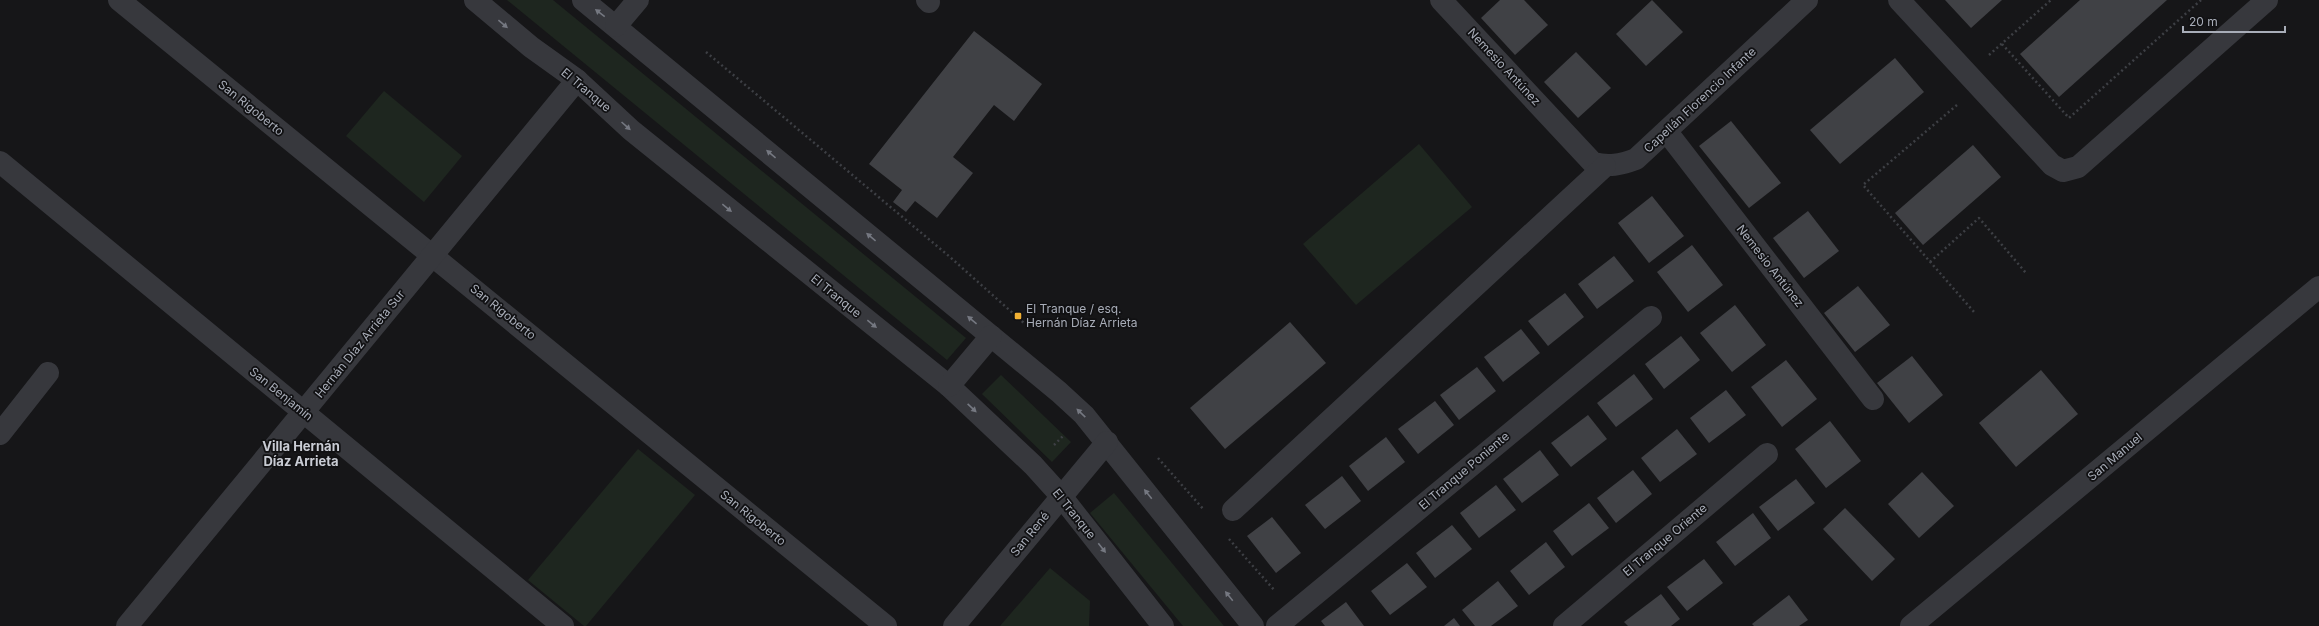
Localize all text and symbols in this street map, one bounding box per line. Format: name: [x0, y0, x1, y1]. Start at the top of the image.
scale bar: [2183, 8, 2285, 34]
one-way arrow: [594, 9, 605, 17]
text: 20 m: [2189, 14, 2218, 29]
one-way arrow: [498, 19, 508, 28]
street label: Nemesio Antúnez: [1465, 25, 1544, 108]
street label: Capellán Florencio Infante: [1640, 44, 1759, 156]
street label: El Tranque: [558, 64, 614, 115]
street label: San Rigoberto: [215, 77, 287, 139]
one-way arrow: [621, 121, 631, 130]
one-way arrow: [766, 149, 777, 158]
one-way arrow: [722, 203, 733, 212]
street label: Nemesio Antúnez: [1734, 222, 1807, 310]
one-way arrow: [866, 232, 877, 241]
street label: El Tranque: [808, 271, 864, 320]
street label: San Rigoberto: [467, 281, 539, 343]
street label: Hernán Díaz Arrieta Sur: [312, 286, 408, 401]
place label: El Tranque / esq. Hernán Díaz Arrieta: [1026, 301, 1138, 330]
marker: El Tranque / esq. Hernán Díaz Arrieta: [1013, 311, 1023, 321]
one-way arrow: [966, 315, 977, 324]
one-way arrow: [866, 320, 877, 329]
street label: San Benjamín: [247, 364, 316, 424]
one-way arrow: [966, 403, 977, 412]
one-way arrow: [1076, 408, 1086, 418]
street label: El Tranque Poniente: [1415, 428, 1512, 513]
street label: San Manuel: [2084, 429, 2145, 484]
district label: Villa Hernán Díaz Arrieta: [262, 438, 340, 469]
street label: El Tranque: [1050, 486, 1099, 542]
street label: San Rigoberto: [717, 487, 789, 549]
one-way arrow: [1143, 488, 1152, 499]
street label: El Tranque Oriente: [1619, 500, 1710, 579]
street label: San René: [1007, 508, 1052, 559]
one-way arrow: [1098, 543, 1106, 554]
one-way arrow: [1224, 590, 1233, 601]

